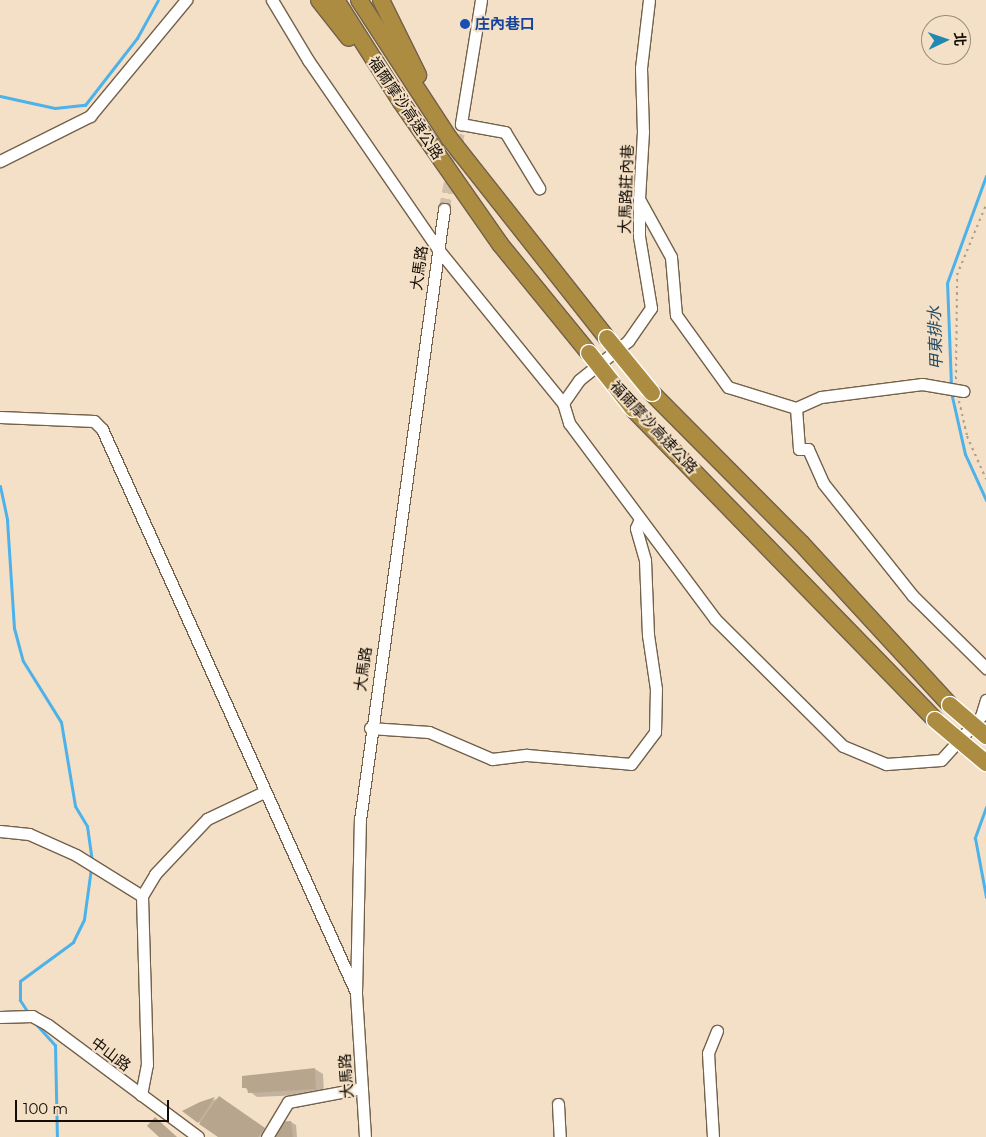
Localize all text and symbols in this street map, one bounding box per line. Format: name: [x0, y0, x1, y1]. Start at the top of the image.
place label: 庄內巷口: [475, 15, 535, 33]
north arrow: [921, 15, 971, 65]
marker: 庄內巷口: [459, 18, 471, 30]
text: 北: [951, 32, 969, 47]
street label: 福爾摩沙高速公路: [365, 53, 447, 163]
street label: 大馬路莊內巷: [615, 144, 637, 234]
street label: 大馬路: [407, 244, 431, 292]
water label: 甲東排水: [925, 306, 947, 370]
street label: 福爾摩沙高速公路: [606, 377, 702, 477]
street label: 大馬路: [351, 645, 375, 693]
street label: 中山路: [88, 1033, 134, 1075]
street label: 大馬路: [335, 1053, 357, 1099]
scale bar: [18, 1090, 171, 1122]
text: 100 m: [23, 1099, 68, 1118]

